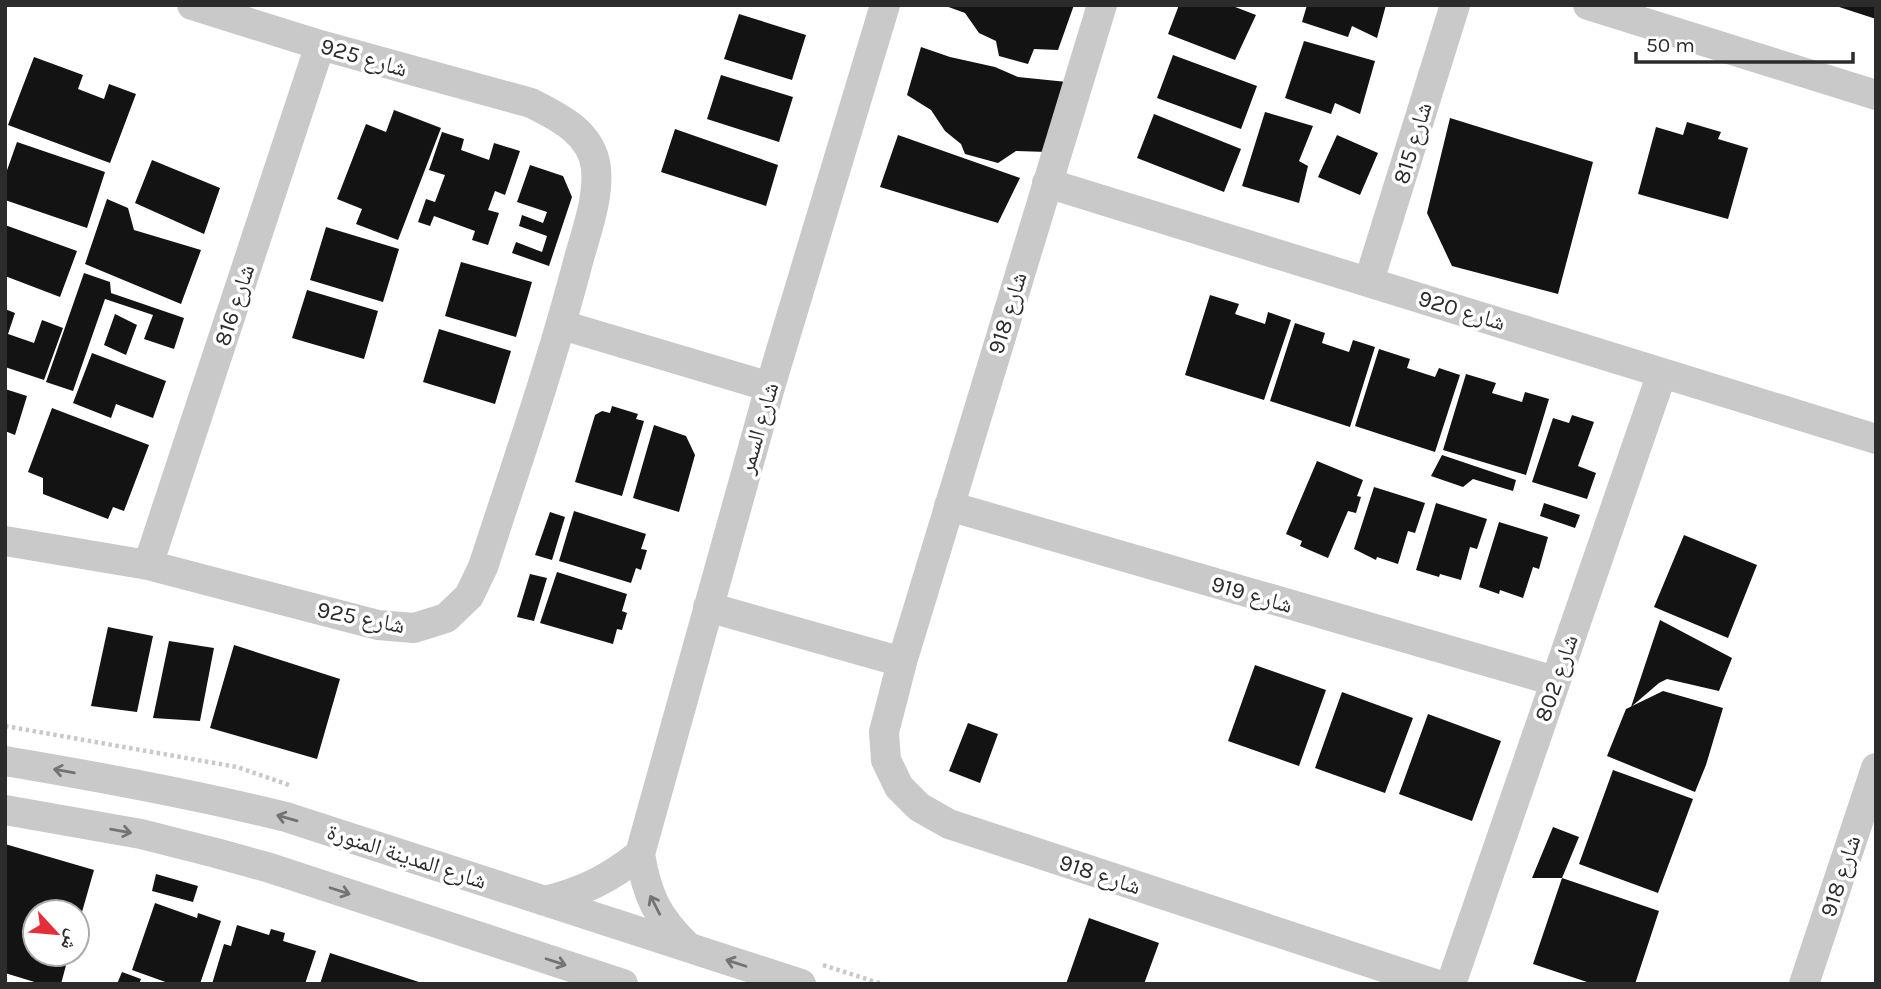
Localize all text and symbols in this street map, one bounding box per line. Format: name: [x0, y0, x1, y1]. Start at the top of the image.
scale bar: [1636, 21, 1853, 65]
street label: شارع 925: [317, 32, 410, 84]
text: 50 m: [1646, 33, 1695, 57]
street label: شارع 815: [1387, 99, 1439, 188]
street label: شارع 816: [209, 261, 261, 350]
street label: شارع 918: [982, 269, 1034, 358]
street label: شارع 920: [1415, 284, 1509, 337]
street label: شارع السمر: [732, 379, 785, 478]
street label: شارع 919: [1208, 570, 1296, 620]
street label: شارع 925: [315, 596, 407, 640]
street label: شارع 802: [1529, 631, 1585, 726]
one-way arrow: [53, 764, 76, 777]
one-way arrow: [276, 810, 298, 823]
street label: شارع المدينة المنورة: [323, 818, 490, 896]
one-way arrow: [109, 825, 132, 838]
street label: شارع 918: [1815, 832, 1867, 921]
street label: شارع 918: [1055, 849, 1144, 901]
one-way arrow: [328, 886, 350, 898]
one-way arrow: [648, 895, 662, 916]
north arrow: [21, 898, 91, 968]
text: ش: [56, 926, 85, 954]
one-way arrow: [545, 956, 567, 969]
one-way arrow: [726, 956, 748, 968]

